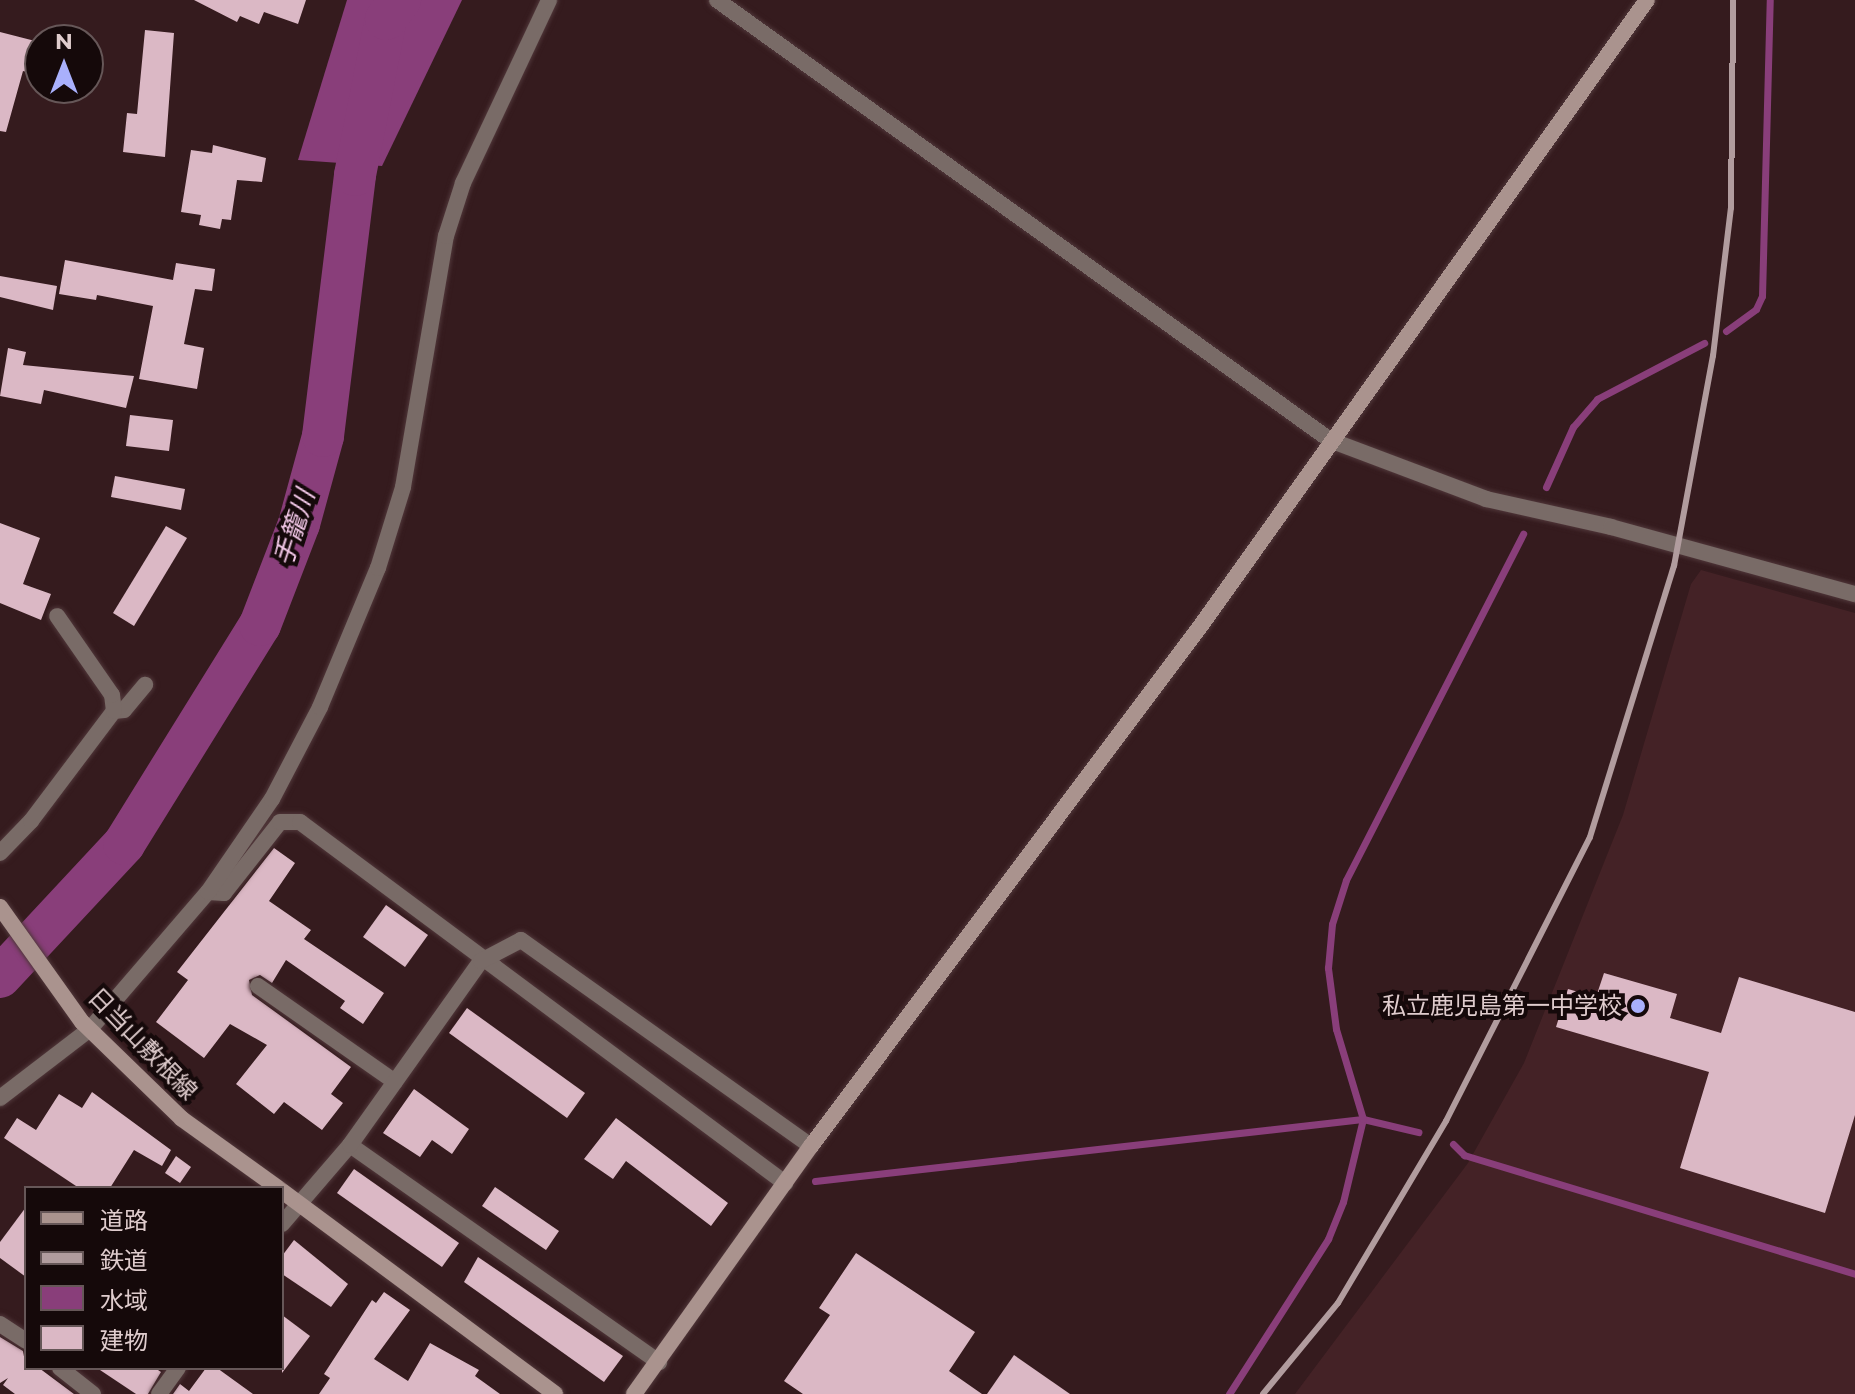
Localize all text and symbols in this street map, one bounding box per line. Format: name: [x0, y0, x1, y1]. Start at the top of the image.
north arrow: [24, 24, 104, 104]
text: N: [55, 28, 73, 55]
water label: 手籠川: [268, 486, 322, 570]
street label: 日当山敷根線: [83, 982, 203, 1106]
place label: 私立鹿児島第一中学校: [1382, 992, 1622, 1020]
marker: 私立鹿児島第一中学校: [1629, 997, 1647, 1015]
legend: [24, 1186, 284, 1370]
text: 道路: [100, 1206, 148, 1235]
text: 鉄道: [100, 1246, 148, 1275]
text: 水域: [100, 1286, 148, 1315]
text: 建物: [100, 1326, 148, 1355]

